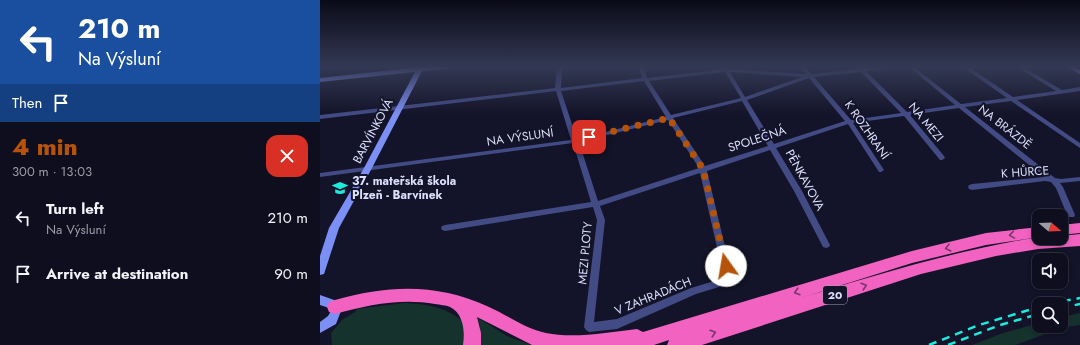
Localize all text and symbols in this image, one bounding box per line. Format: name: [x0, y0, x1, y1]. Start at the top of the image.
text: 210 m: [78, 8, 161, 49]
icon: left: [12, 16, 64, 68]
text: Na Výsluní: [78, 46, 161, 72]
text: Then: [12, 92, 42, 114]
icon: arrive: [50, 92, 72, 114]
street label: BARVÍNKOVÁ: [348, 95, 398, 167]
street label: K ROZHRANÍ: [840, 97, 895, 164]
street label: NA MEZI: [904, 98, 948, 146]
street label: NA BRÁZDĚ: [974, 100, 1036, 154]
pin: [572, 120, 606, 154]
street label: SPOLEČNÁ: [726, 121, 788, 157]
street label: NA VÝSLUNÍ: [485, 123, 556, 151]
icon: arrive: [578, 126, 600, 148]
text: 4 min: [12, 129, 78, 164]
button: close: [266, 135, 308, 177]
street label: PĚNKAVOVA: [781, 146, 829, 214]
street label: K HŮRCE: [1000, 161, 1050, 183]
text: 300 m · 13:03: [12, 162, 92, 181]
place label: 37. mateřská škola Plzeň - Barvínek: [352, 172, 456, 204]
school or university icon: 37. mateřská škola Plzeň - Barvínek: [331, 179, 349, 197]
text: Turn left: [46, 198, 104, 220]
icon: left: [12, 207, 34, 229]
text: 210 m: [268, 207, 308, 229]
north arrow: [1032, 209, 1068, 245]
map controls: [1032, 209, 1068, 333]
text: Na Výsluní: [46, 220, 106, 239]
street label: MEZI PLOTY: [573, 221, 597, 285]
one-way arrow: [1009, 230, 1016, 239]
one-way arrow: [945, 243, 952, 252]
position arrow: [705, 245, 747, 287]
button: sound: [1032, 253, 1068, 289]
icon: arrive: [12, 263, 34, 285]
text: Arrive at destination: [46, 263, 188, 285]
text: 90 m: [274, 263, 308, 285]
street label: V ZAHRADÁCH: [612, 272, 694, 320]
one-way arrow: [860, 282, 867, 291]
road number: 20: [823, 286, 847, 304]
one-way arrow: [793, 287, 800, 296]
button: search: [1032, 297, 1068, 333]
one-way arrow: [709, 329, 716, 338]

